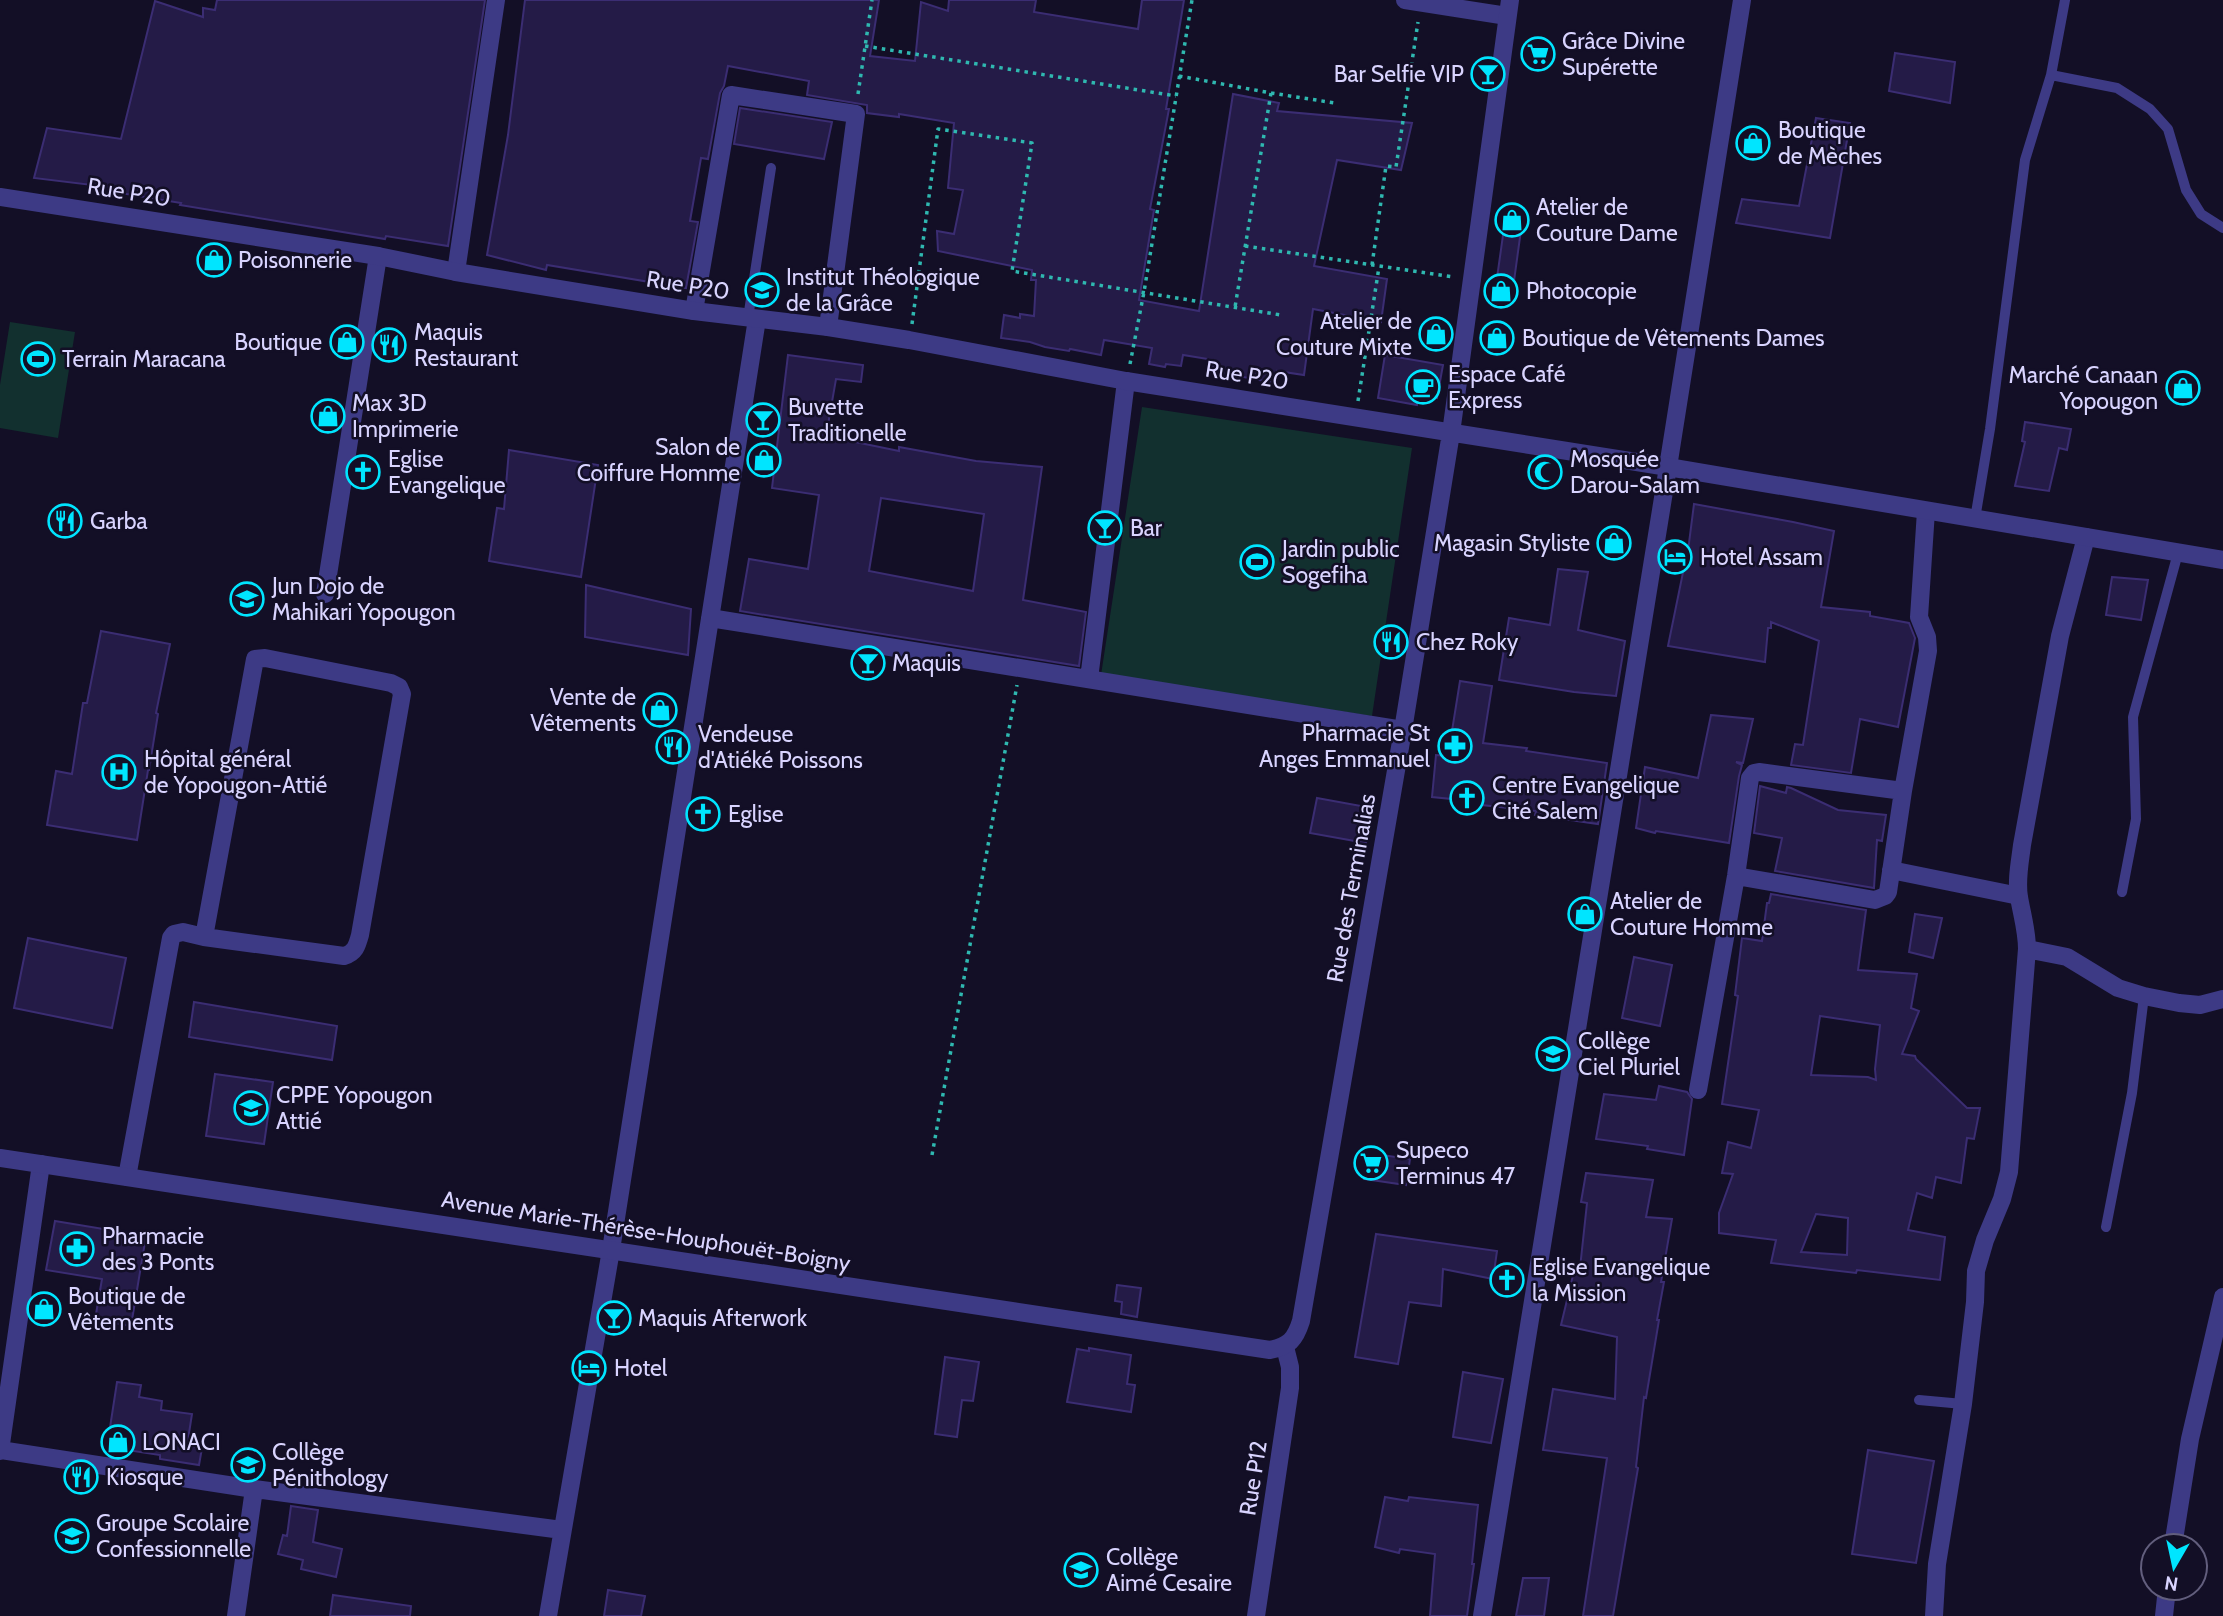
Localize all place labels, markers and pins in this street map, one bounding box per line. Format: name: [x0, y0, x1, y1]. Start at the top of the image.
place label: Grâce Divine Supérette: [1562, 27, 1685, 81]
supermarket icon: Grâce Divine Supérette: [1519, 35, 1557, 73]
bar icon: Bar Selfie VIP: [1469, 55, 1507, 93]
place label: Bar Selfie VIP: [1334, 60, 1464, 88]
place label: Boutique de Mèches: [1778, 116, 1882, 170]
shop icon: Boutique de Mèches: [1734, 124, 1772, 162]
place label: Atelier de Couture Dame: [1536, 193, 1678, 247]
shop icon: Atelier de Couture Dame: [1493, 201, 1531, 239]
shop icon: Poisonnerie: [195, 241, 233, 279]
place label: Poisonnerie: [238, 246, 352, 274]
place label: Institut Théologique de la Grâce: [786, 263, 980, 317]
school or university icon: Institut Théologique de la Grâce: [743, 271, 781, 309]
shop icon: Photocopie: [1482, 272, 1520, 310]
place label: Photocopie: [1526, 277, 1637, 305]
place label: Atelier de Couture Mixte: [1276, 307, 1412, 361]
shop icon: Atelier de Couture Mixte: [1417, 315, 1455, 353]
place label: Maquis Restaurant: [414, 318, 518, 372]
shop icon: Boutique de Vêtements Dames: [1478, 319, 1516, 357]
shop icon: Boutique: [328, 323, 366, 361]
place label: Boutique de Vêtements Dames: [1522, 324, 1825, 352]
restaurant icon: Maquis Restaurant: [370, 326, 408, 364]
place label: Boutique: [234, 328, 322, 356]
sports icon: Terrain Maracana: [19, 340, 57, 378]
place label: Terrain Maracana: [62, 345, 226, 373]
place label: Espace Café Express: [1448, 360, 1566, 414]
place label: Marché Canaan Yopougon: [2009, 361, 2158, 415]
cafe icon: Espace Café Express: [1404, 368, 1442, 406]
shop icon: Marché Canaan Yopougon: [2164, 369, 2202, 407]
place label: Max 3D Imprimerie: [352, 389, 459, 443]
place label: Buvette Traditionelle: [788, 393, 907, 447]
shop icon: Max 3D Imprimerie: [309, 397, 347, 435]
bar icon: Buvette Traditionelle: [744, 401, 782, 439]
place label: Salon de Coiffure Homme: [577, 433, 740, 487]
shop icon: Salon de Coiffure Homme: [745, 441, 783, 479]
place label: Eglise Evangelique: [388, 445, 506, 499]
place label: Mosquée Darou-Salam: [1570, 445, 1700, 499]
church icon: Eglise Evangelique: [344, 453, 382, 491]
mosque icon: Mosquée Darou-Salam: [1526, 453, 1564, 491]
restaurant icon: Garba: [46, 502, 84, 540]
place label: Garba: [90, 507, 148, 535]
bar icon: Bar: [1086, 509, 1124, 547]
place label: Bar: [1130, 514, 1163, 542]
shop icon: Magasin Styliste: [1595, 524, 1633, 562]
place label: Magasin Styliste: [1434, 529, 1590, 557]
place label: Jardin public Sogefiha: [1281, 535, 1400, 589]
hotel icon: Hotel Assam: [1656, 538, 1694, 576]
sports icon: Jardin public Sogefiha: [1238, 543, 1276, 581]
place label: Hotel Assam: [1700, 543, 1823, 571]
place label: Jun Dojo de Mahikari Yopougon: [271, 572, 456, 626]
school or university icon: Jun Dojo de Mahikari Yopougon: [228, 580, 266, 618]
restaurant icon: Chez Roky: [1372, 623, 1410, 661]
place label: Chez Roky: [1416, 628, 1519, 656]
bar icon: Maquis: [849, 644, 887, 682]
place label: Maquis: [892, 649, 961, 677]
place label: Vente de Vêtements: [530, 683, 636, 737]
shop icon: Vente de Vêtements: [641, 691, 679, 729]
place label: Pharmacie St Anges Emmanuel: [1259, 719, 1431, 773]
place label: Vendeuse d'Atiéké Poissons: [698, 720, 863, 774]
pharmacy icon: Pharmacie St Anges Emmanuel: [1436, 727, 1474, 765]
restaurant icon: Vendeuse d'Atiéké Poissons: [654, 728, 692, 766]
place label: Hôpital général de Yopougon-Attié: [144, 745, 328, 799]
hospital icon: Hôpital général de Yopougon-Attié: [100, 753, 138, 791]
place label: Centre Evangelique Cité Salem: [1492, 771, 1680, 825]
church icon: Centre Evangelique Cité Salem: [1448, 779, 1486, 817]
church icon: Eglise: [684, 795, 722, 833]
place label: Eglise: [728, 800, 784, 828]
place label: Atelier de Couture Homme: [1610, 887, 1773, 941]
shop icon: Atelier de Couture Homme: [1566, 895, 1604, 933]
place label: Collège Ciel Pluriel: [1578, 1027, 1681, 1081]
school or university icon: Collège Ciel Pluriel: [1534, 1035, 1572, 1073]
place label: CPPE Yopougon Attié: [276, 1081, 433, 1135]
school or university icon: CPPE Yopougon Attié: [232, 1089, 270, 1127]
place label: Supeco Terminus 47: [1396, 1136, 1515, 1190]
supermarket icon: Supeco Terminus 47: [1352, 1144, 1390, 1182]
place label: Pharmacie des 3 Ponts: [102, 1222, 214, 1276]
pharmacy icon: Pharmacie des 3 Ponts: [58, 1230, 96, 1268]
place label: Eglise Evangelique la Mission: [1532, 1253, 1710, 1307]
church icon: Eglise Evangelique la Mission: [1488, 1261, 1526, 1299]
place label: Boutique de Vêtements: [68, 1282, 186, 1336]
shop icon: Boutique de Vêtements: [25, 1290, 63, 1328]
bar icon: Maquis Afterwork: [595, 1299, 633, 1337]
place label: Maquis Afterwork: [638, 1304, 808, 1332]
hotel icon: Hotel: [570, 1349, 608, 1387]
place label: Hotel: [614, 1354, 668, 1382]
shop icon: LONACI: [99, 1423, 137, 1461]
place label: LONACI: [142, 1428, 221, 1456]
place label: Collège Pénithology: [272, 1438, 389, 1492]
school or university icon: Collège Pénithology: [229, 1446, 267, 1484]
restaurant icon: Kiosque: [62, 1458, 100, 1496]
place label: Kiosque: [106, 1463, 183, 1491]
place label: Groupe Scolaire Confessionnelle: [96, 1509, 251, 1563]
school or university icon: Groupe Scolaire Confessionnelle: [53, 1517, 91, 1555]
place label: Collège Aimé Cesaire: [1106, 1543, 1232, 1597]
school or university icon: Collège Aimé Cesaire: [1062, 1551, 1100, 1589]

